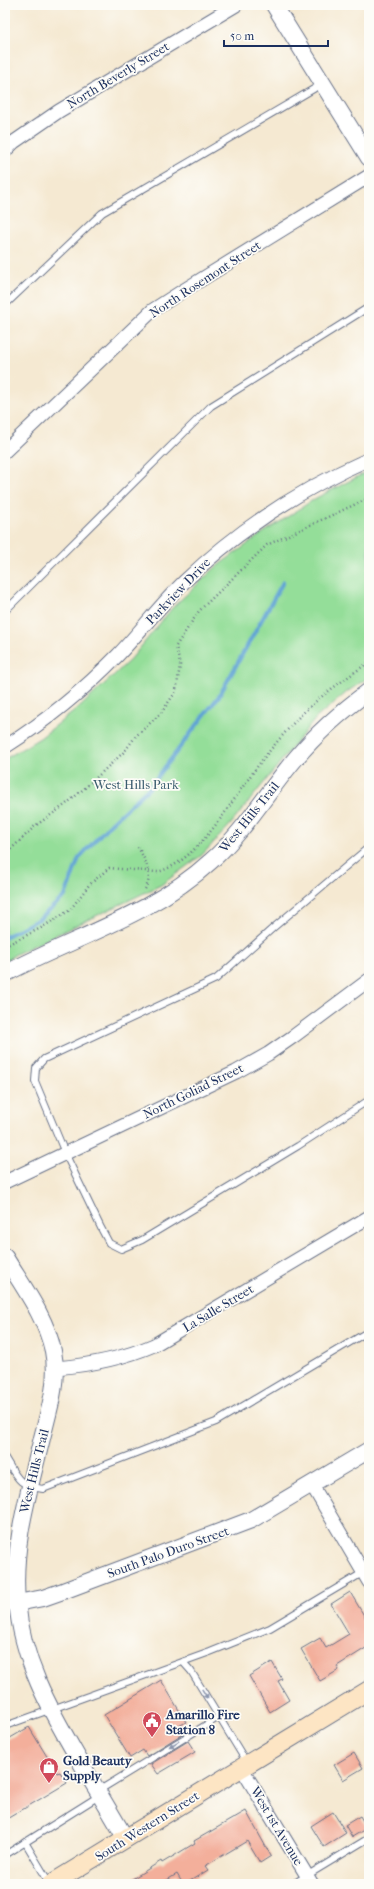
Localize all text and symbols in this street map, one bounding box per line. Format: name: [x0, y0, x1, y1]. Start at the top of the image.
scale bar: [224, 22, 328, 48]
text: 50 m: [230, 29, 254, 43]
street label: North Beverly Street: [64, 38, 172, 111]
street label: North Rosemont Street: [146, 237, 264, 321]
street label: Parkview Drive: [143, 554, 214, 627]
park label: West Hills Park: [92, 777, 179, 792]
street label: West Hills Trail: [215, 778, 282, 856]
street label: North Goliad Street: [140, 1060, 246, 1122]
street label: La Salle Street: [180, 1281, 256, 1335]
street label: West Hills Trail: [16, 1427, 52, 1516]
street label: South Palo Duro Street: [105, 1523, 231, 1581]
one-way arrow: [201, 1689, 209, 1699]
place label: Amarillo Fire Station 8: [165, 1707, 240, 1737]
public building icon: Amarillo Fire Station 8: [141, 1710, 163, 1738]
one-way arrow: [168, 1741, 180, 1748]
place label: Gold Beauty Supply: [63, 1753, 133, 1784]
shop icon: Gold Beauty Supply: [38, 1756, 60, 1784]
street label: West 1st Avenue: [247, 1783, 307, 1869]
street label: South Western Street: [92, 1788, 202, 1864]

